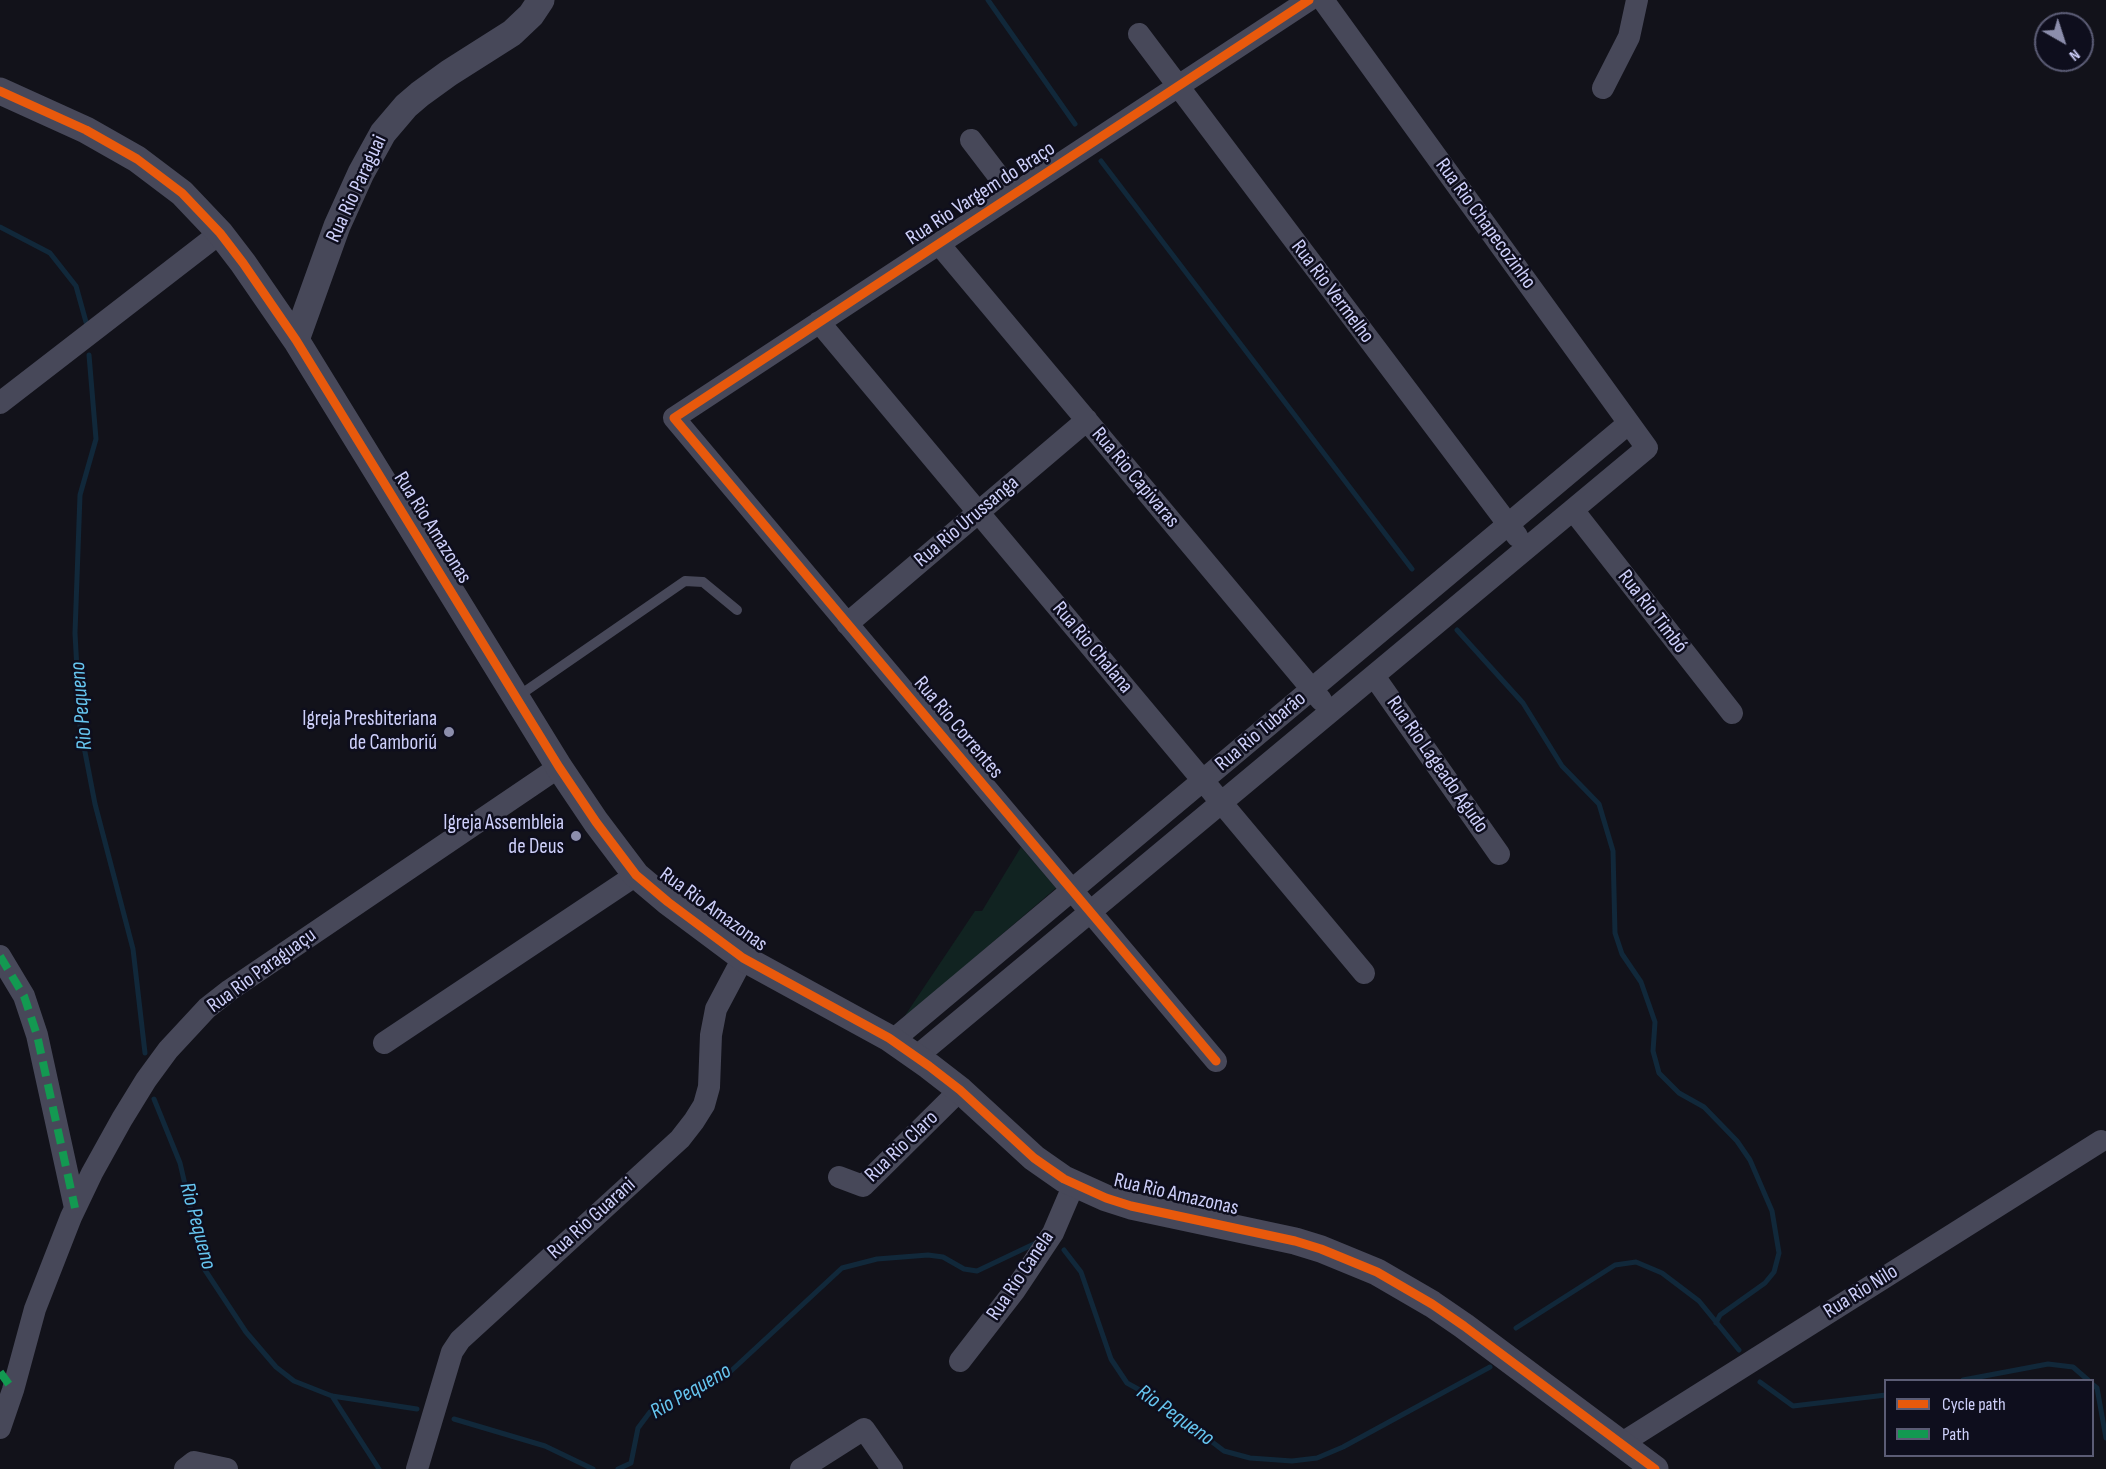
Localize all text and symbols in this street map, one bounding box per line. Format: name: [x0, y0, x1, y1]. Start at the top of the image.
north arrow: [2034, 12, 2094, 72]
text: N: [2065, 45, 2084, 65]
street label: Rua Rio Paraguai: [321, 131, 393, 247]
street label: Rua Rio Vargem do Braço: [902, 136, 1060, 252]
street label: Rua Rio Chapecozinho: [1429, 154, 1541, 294]
street label: Rua Rio Vermelho: [1285, 236, 1379, 348]
street label: Rua Rio Capivaras: [1086, 423, 1184, 533]
street label: Rua Rio Amazonas: [388, 467, 476, 589]
street label: Rua Rio Urussanga: [910, 471, 1024, 573]
street label: Rua Rio Timbó: [1612, 565, 1692, 659]
street label: Rua Rio Chalana: [1046, 597, 1138, 699]
water label: Rio Pequeno: [65, 661, 99, 751]
street label: Rua Rio Correntes: [908, 672, 1008, 784]
street label: Rua Rio Tubarão: [1211, 687, 1311, 777]
street label: Rua Rio Lageado Agudo: [1381, 692, 1493, 838]
place label: Igreja Presbiteriana de Camboriú: [302, 707, 437, 757]
marker: Igreja Presbiteriana de Camboriú: [442, 725, 456, 739]
place label: Igreja Assembleia de Deus: [443, 811, 564, 861]
marker: Igreja Assembleia de Deus: [569, 829, 583, 843]
street label: Rua Rio Amazonas: [654, 862, 772, 958]
street label: Rua Rio Paraguaçu: [203, 923, 321, 1019]
street label: Rua Rio Claro: [860, 1106, 944, 1188]
street label: Rua Rio Amazonas: [1111, 1168, 1241, 1222]
street label: Rua Rio Guarani: [543, 1173, 641, 1265]
water label: Rio Pequeno: [173, 1180, 221, 1272]
street label: Rua Rio Canela: [982, 1226, 1060, 1326]
street label: Rua Rio Nilo: [1819, 1259, 1903, 1325]
water label: Rio Pequeno: [646, 1358, 736, 1426]
legend: [1884, 1379, 2094, 1457]
water label: Rio Pequeno: [1131, 1380, 1219, 1452]
text: Cycle path: [1942, 1394, 2006, 1415]
text: Path: [1942, 1424, 1970, 1445]

